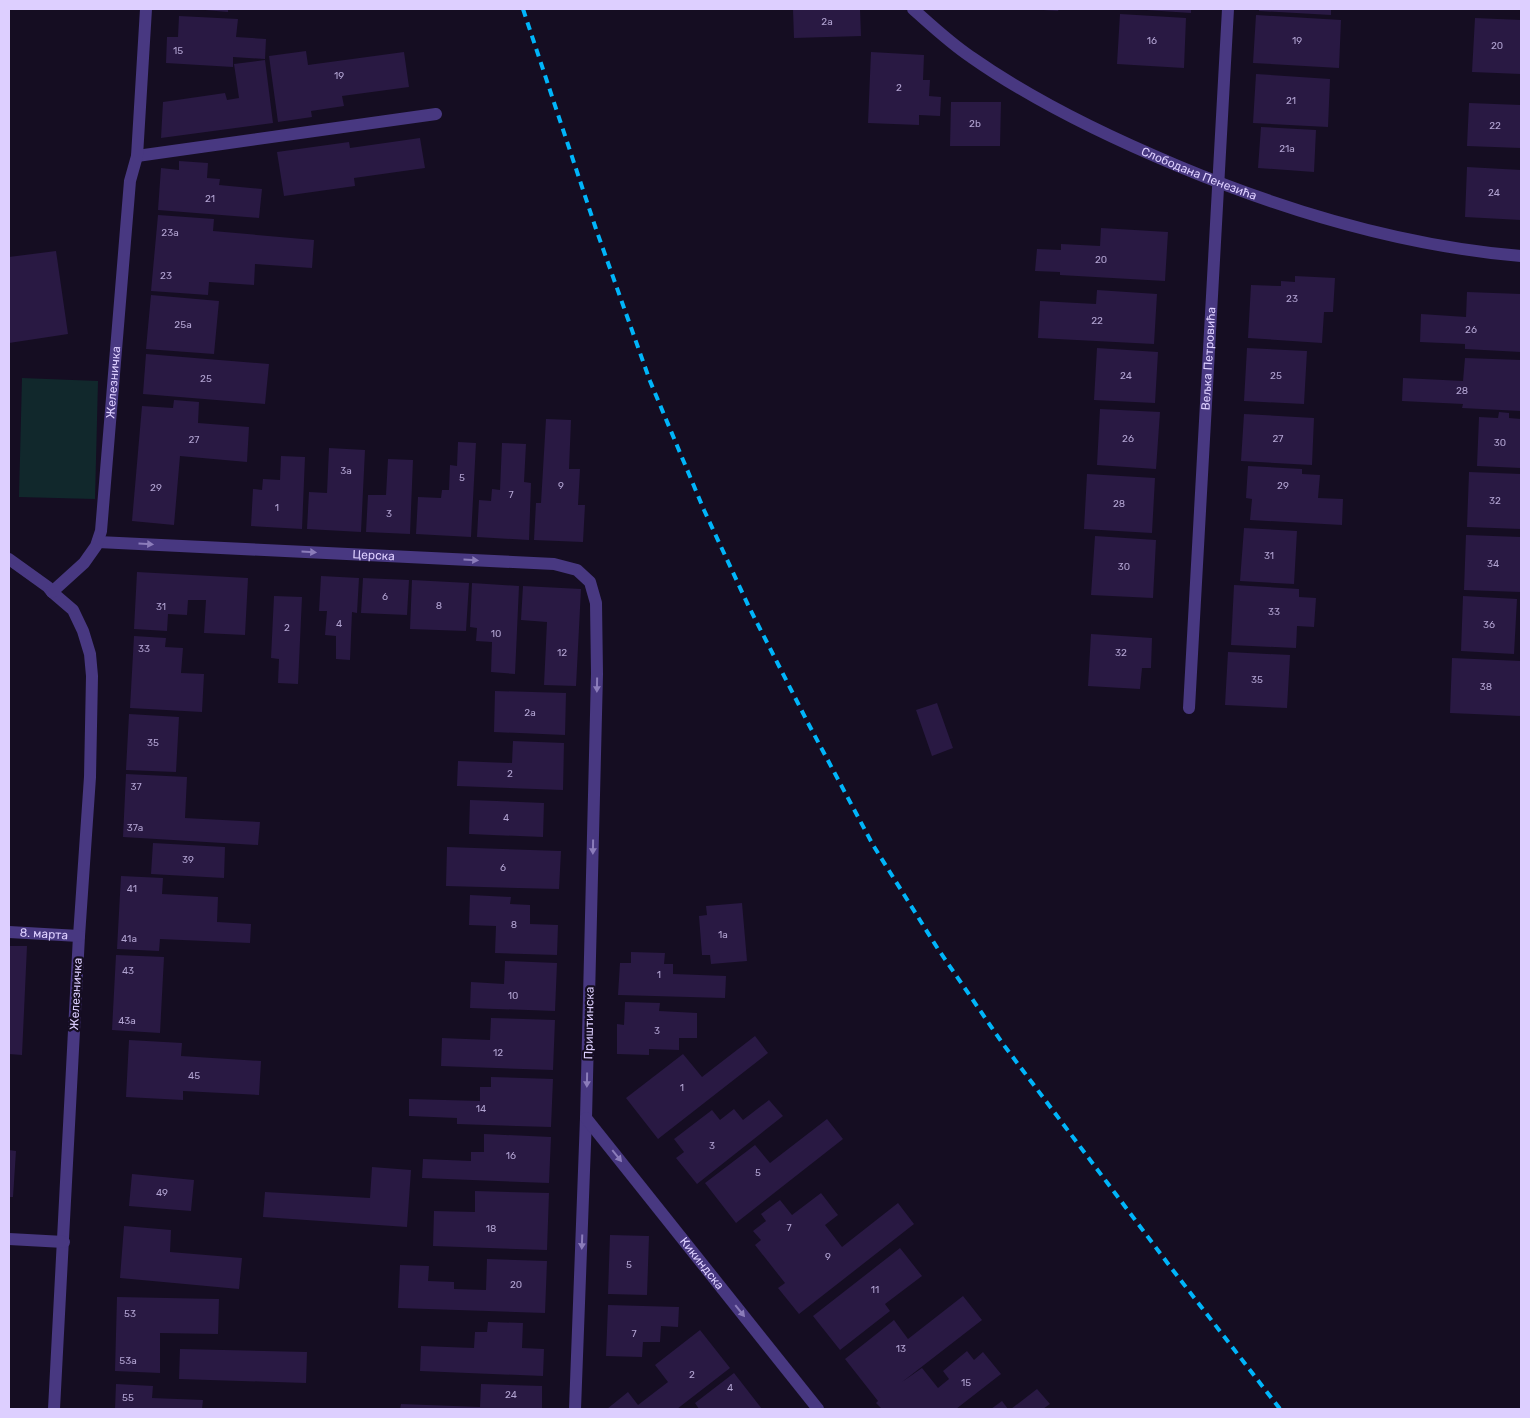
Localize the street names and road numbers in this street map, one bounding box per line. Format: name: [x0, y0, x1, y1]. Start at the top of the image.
street label: Слободана Пенезића: [1139, 144, 1259, 203]
street label: Вељка Петровића: [1199, 306, 1218, 411]
street label: Железничка: [103, 345, 123, 419]
street label: Церска: [352, 547, 395, 563]
street label: 8. марта: [19, 926, 68, 942]
street label: Железничка: [67, 957, 85, 1031]
street label: Приштинска: [581, 986, 597, 1060]
street label: Кикиндска: [677, 1234, 727, 1292]

